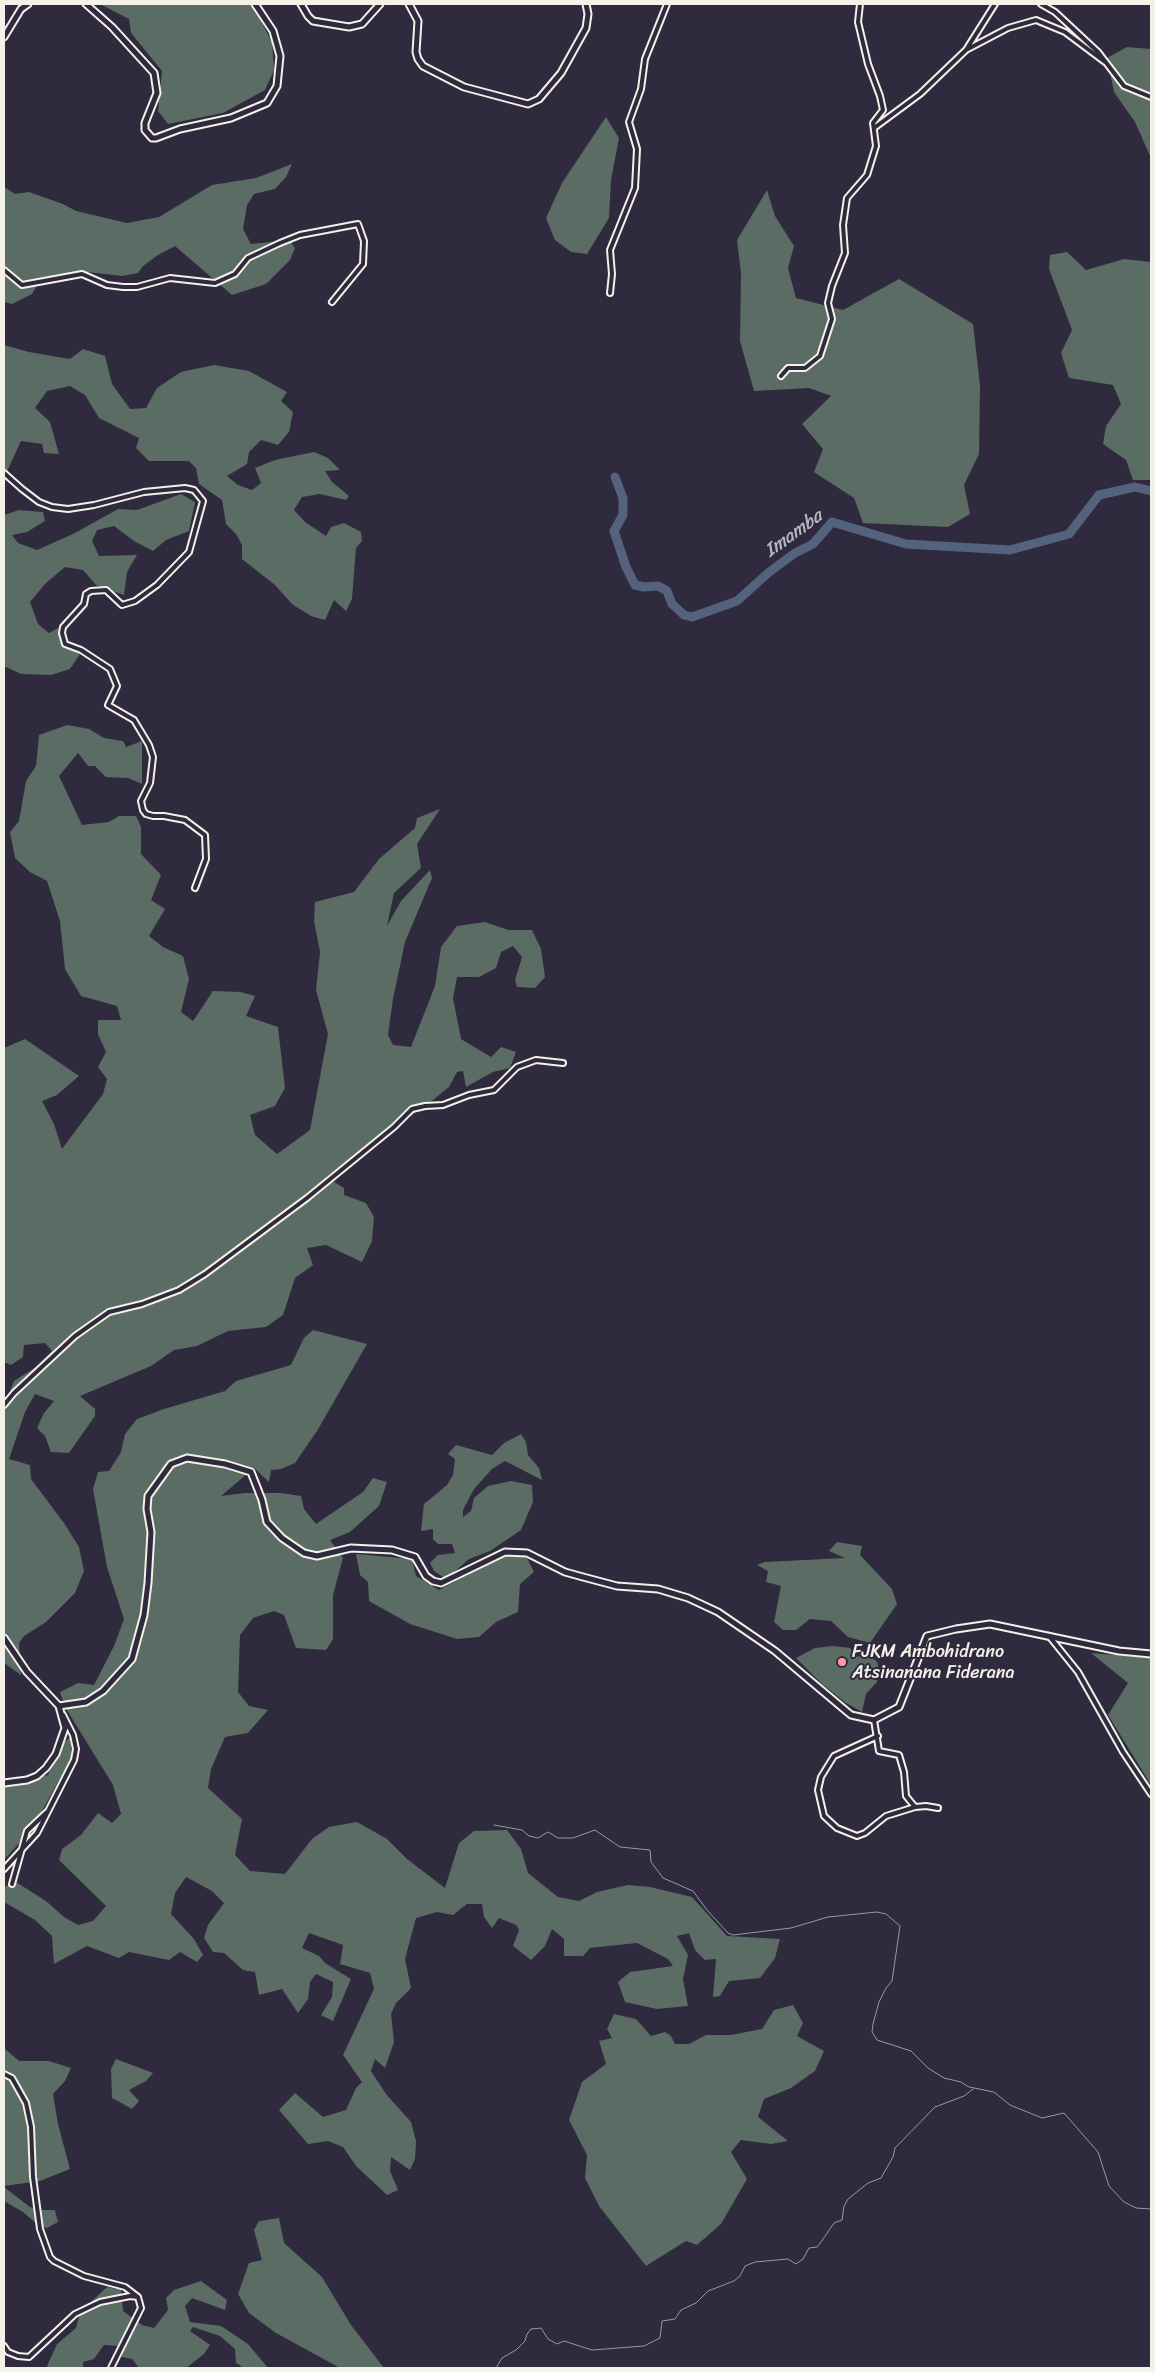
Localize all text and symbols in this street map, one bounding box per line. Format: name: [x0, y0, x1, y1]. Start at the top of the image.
water label: Imamba: [761, 505, 827, 563]
place label: FJKM Ambohidrano Atsinanana Fiderana: [852, 1641, 1015, 1684]
marker: FJKM Ambohidrano Atsinanana Fiderana: [836, 1656, 848, 1668]

